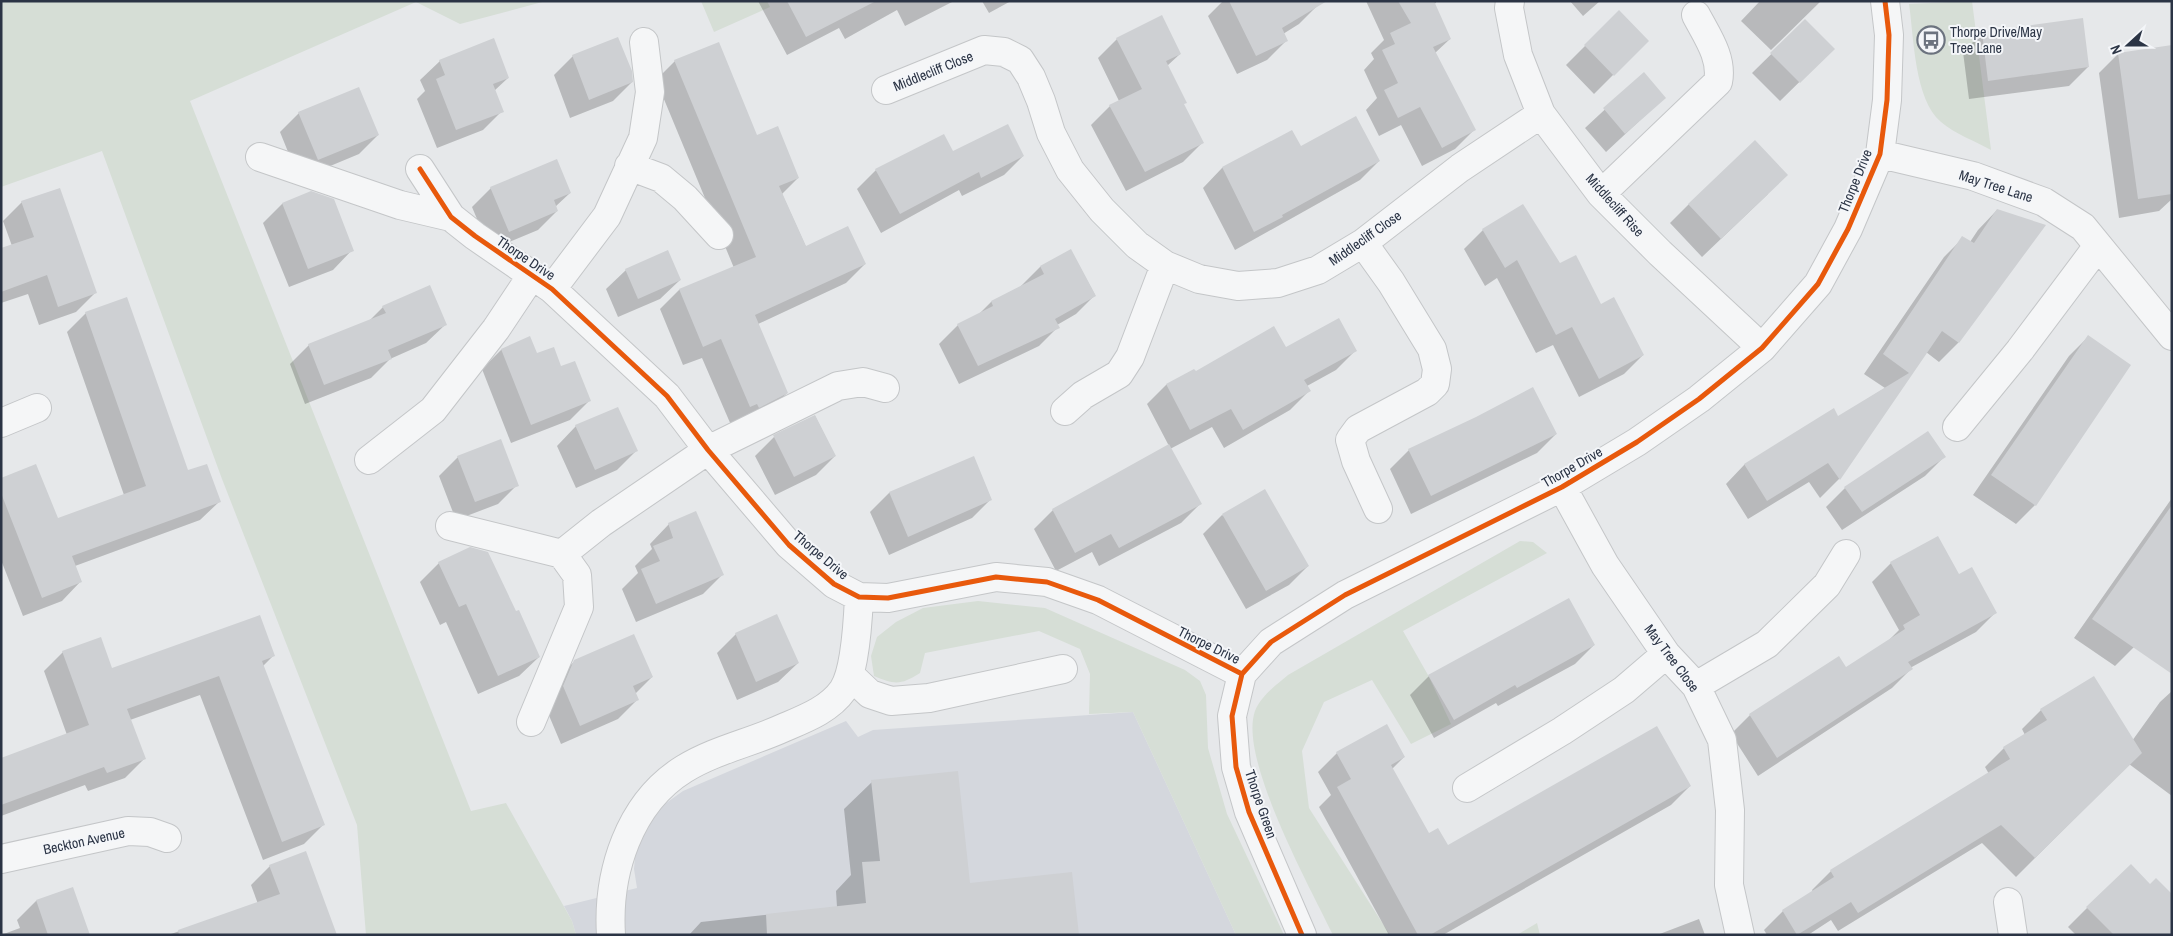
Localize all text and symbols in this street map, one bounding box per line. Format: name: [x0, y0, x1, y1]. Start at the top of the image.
north arrow: [2103, 20, 2153, 70]
place label: Thorpe Drive/May Tree Lane: [1950, 23, 2042, 57]
bus stop icon: Thorpe Drive/May Tree Lane: [1916, 25, 1946, 55]
text: N: [2106, 43, 2126, 57]
street label: Middlecliff Close: [890, 47, 976, 95]
street label: Thorpe Drive: [1834, 147, 1876, 215]
street label: May Tree Lane: [1957, 166, 2035, 206]
street label: Middlecliff Rise: [1582, 170, 1648, 240]
street label: Middlecliff Close: [1325, 206, 1405, 270]
street label: Thorpe Drive: [493, 232, 559, 284]
street label: Thorpe Drive: [1538, 442, 1606, 492]
street label: Thorpe Drive: [790, 527, 852, 583]
street label: May Tree Close: [1641, 620, 1703, 696]
street label: Thorpe Drive: [1175, 622, 1243, 668]
street label: Thorpe Green: [1241, 767, 1281, 841]
street label: Beckton Avenue: [42, 824, 126, 858]

